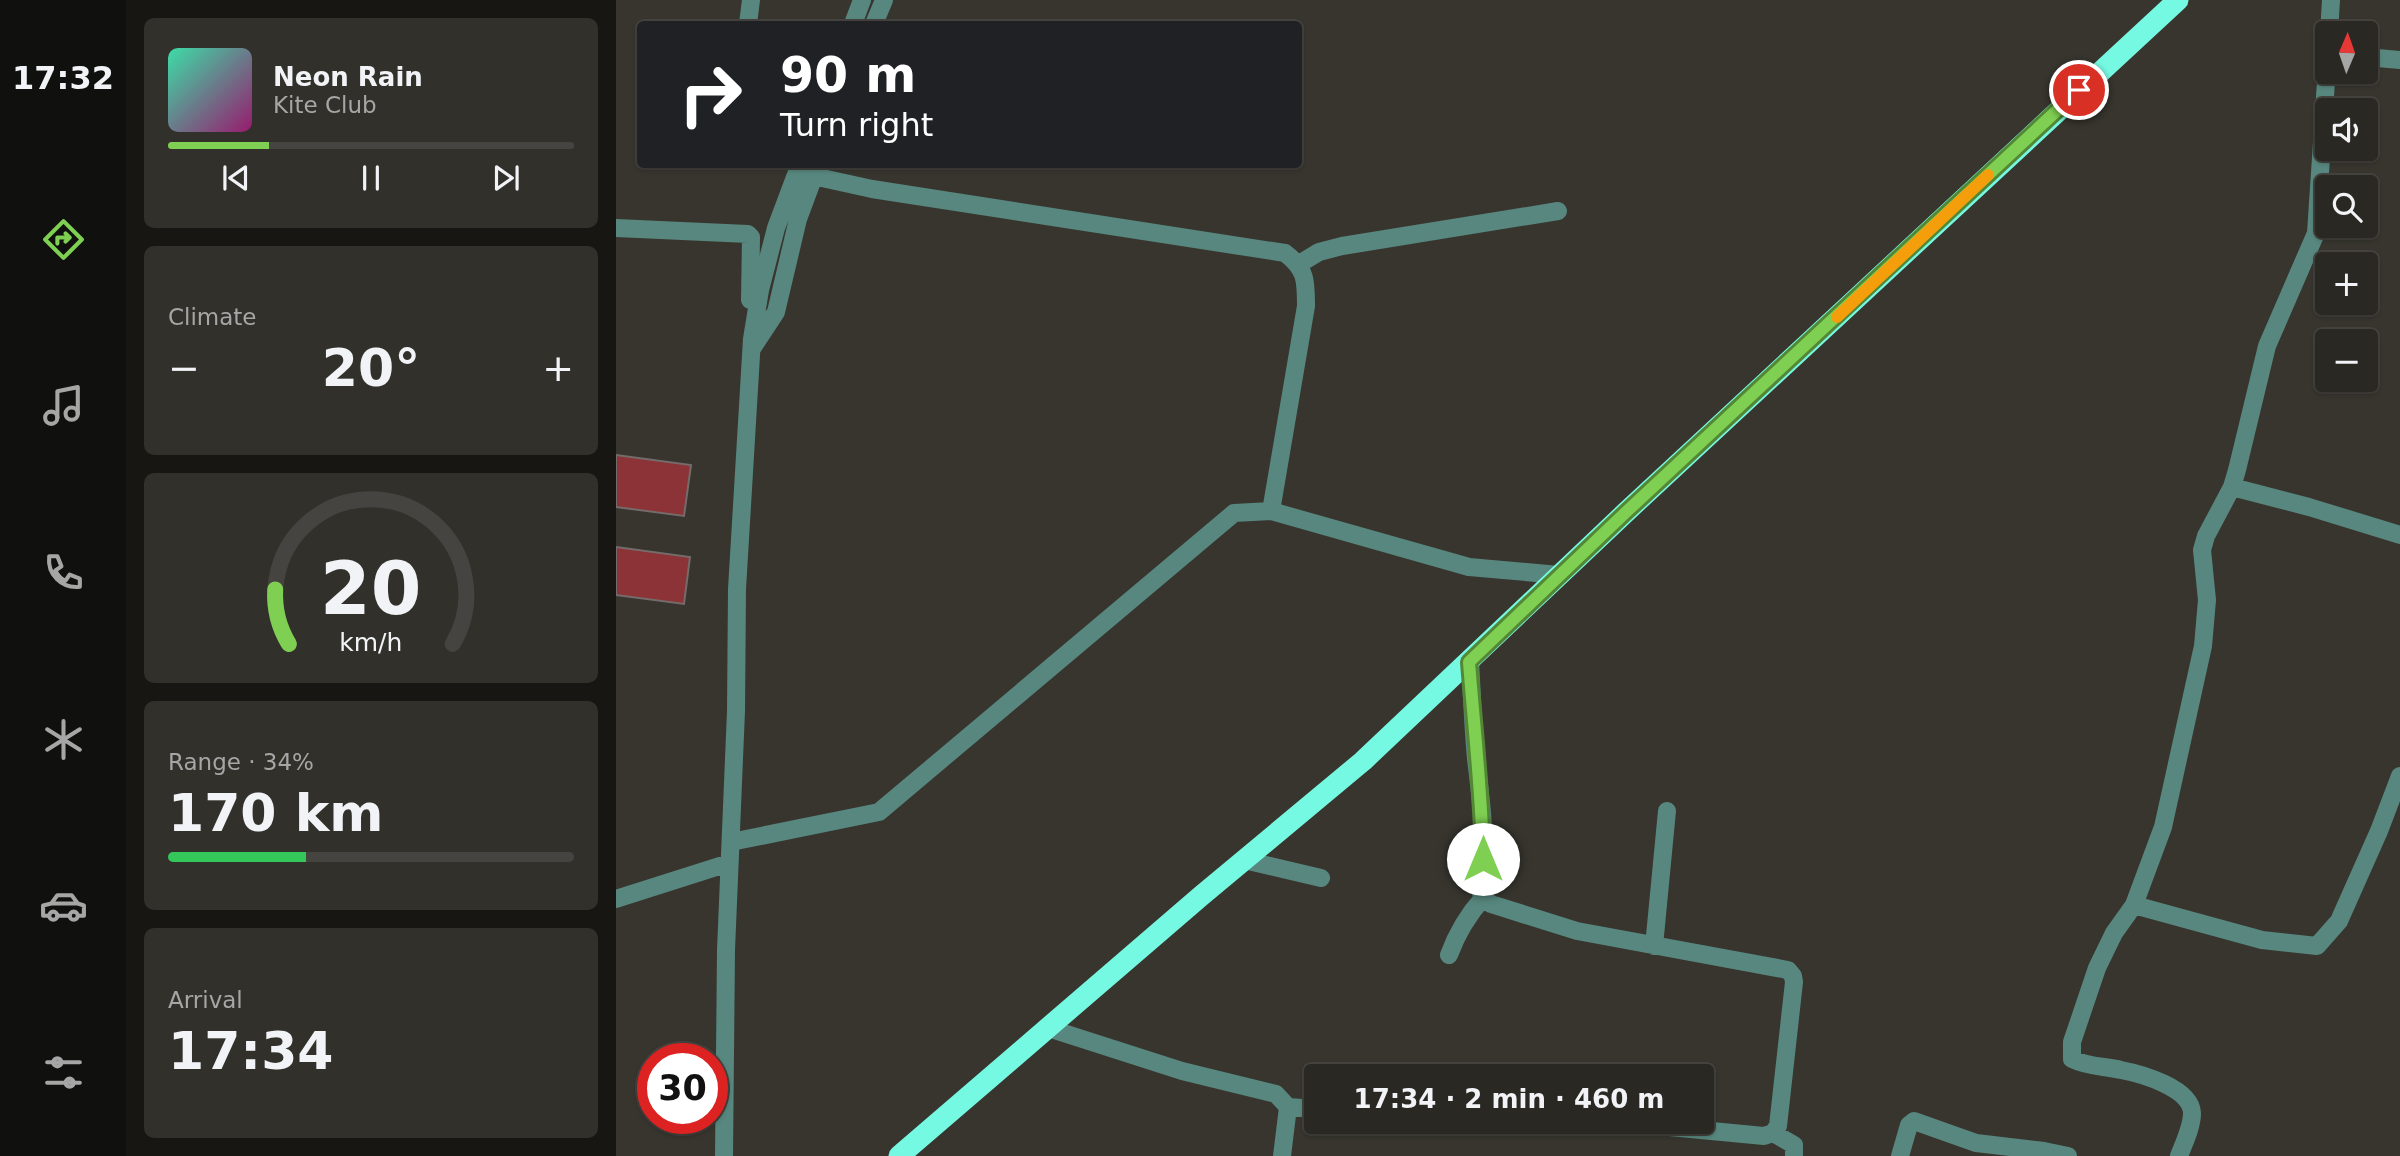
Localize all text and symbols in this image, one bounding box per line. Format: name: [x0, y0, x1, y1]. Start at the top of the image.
north arrow: [2315, 21, 2378, 84]
map controls: [2315, 21, 2378, 392]
text: 90 m: [780, 47, 916, 104]
icon: right: [665, 49, 756, 140]
text: 17:32: [12, 59, 114, 97]
pin: [2049, 60, 2109, 120]
text: Neon Rain: [273, 62, 423, 92]
icon: arrive: [2060, 71, 2098, 109]
text: Kite Club: [273, 92, 377, 118]
button: sound: [2315, 98, 2378, 161]
text: Turn right: [780, 106, 933, 144]
icon: previous: [217, 159, 255, 197]
icon: pause: [352, 159, 390, 197]
icon: next: [487, 159, 525, 197]
button: search: [2315, 175, 2378, 238]
icon: directions: [39, 215, 88, 264]
button: +: [2315, 252, 2378, 315]
text: Climate: [168, 304, 257, 330]
button: −: [2315, 329, 2378, 392]
text: 20°: [322, 338, 420, 398]
text: −: [168, 346, 200, 390]
text: +: [542, 346, 574, 390]
icon: music: [39, 381, 88, 430]
text: 20: [320, 546, 422, 631]
icon: phone: [39, 548, 88, 597]
text: km/h: [339, 628, 403, 657]
icon: climate: [39, 715, 88, 764]
text: Range · 34%: [168, 749, 314, 775]
text: 170 km: [168, 783, 383, 843]
position arrow: [1446, 822, 1520, 896]
icon: car: [39, 881, 88, 930]
text: Arrival: [168, 987, 243, 1013]
text: 17:34: [168, 1021, 334, 1081]
speed limit sign: 30: [637, 1043, 728, 1134]
icon: filters: [39, 1048, 88, 1097]
text: 17:34 · 2 min · 460 m: [1354, 1084, 1664, 1114]

